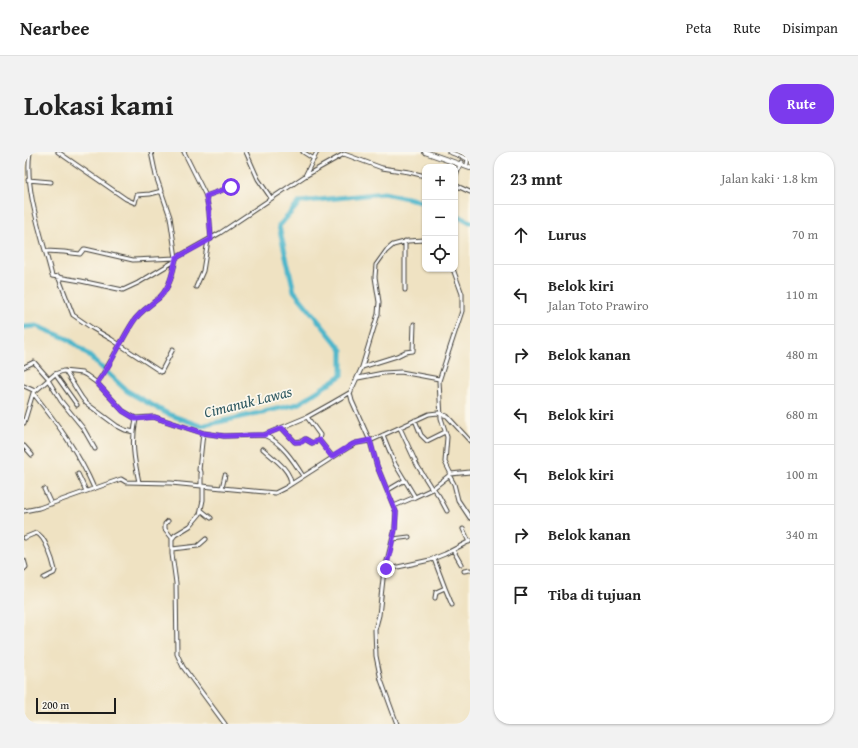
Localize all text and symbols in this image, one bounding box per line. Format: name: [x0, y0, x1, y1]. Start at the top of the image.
text: Nearbee: [20, 14, 90, 42]
text: Peta: [686, 18, 711, 38]
text: Rute: [733, 18, 761, 38]
text: Disimpan: [783, 18, 838, 38]
text: Lokasi kami: [24, 84, 174, 125]
button: Rute: [769, 84, 834, 124]
map controls: [422, 164, 458, 272]
button: +: [422, 164, 458, 200]
text: 23 mnt: [510, 166, 562, 191]
text: Jalan kaki · 1.8 km: [721, 169, 818, 188]
route start: [222, 178, 240, 196]
button: −: [422, 200, 458, 236]
icon: ahead: [510, 224, 532, 246]
text: Lurus: [548, 224, 586, 245]
text: 70 m: [792, 225, 818, 244]
button: locate: [422, 236, 458, 272]
text: Belok kiri: [548, 275, 614, 296]
icon: left: [510, 284, 532, 306]
text: 110 m: [786, 285, 818, 304]
text: Jalan Toto Prawiro: [548, 296, 649, 315]
icon: right: [510, 344, 532, 366]
text: Belok kanan: [548, 344, 631, 365]
text: 480 m: [786, 345, 818, 364]
water label: Cimanuk Lawas: [202, 380, 295, 423]
icon: left: [510, 404, 532, 426]
text: Belok kiri: [548, 404, 614, 425]
text: 680 m: [786, 405, 818, 424]
icon: left: [510, 464, 532, 486]
text: Belok kiri: [548, 464, 614, 485]
text: 100 m: [786, 465, 818, 484]
icon: right: [510, 524, 532, 546]
text: Belok kanan: [548, 524, 631, 545]
text: 340 m: [786, 525, 818, 544]
route end: [377, 560, 395, 578]
icon: arrive: [510, 584, 532, 606]
text: Tiba di tujuan: [548, 584, 641, 605]
scale bar: [36, 696, 116, 715]
text: 200 m: [42, 697, 69, 713]

